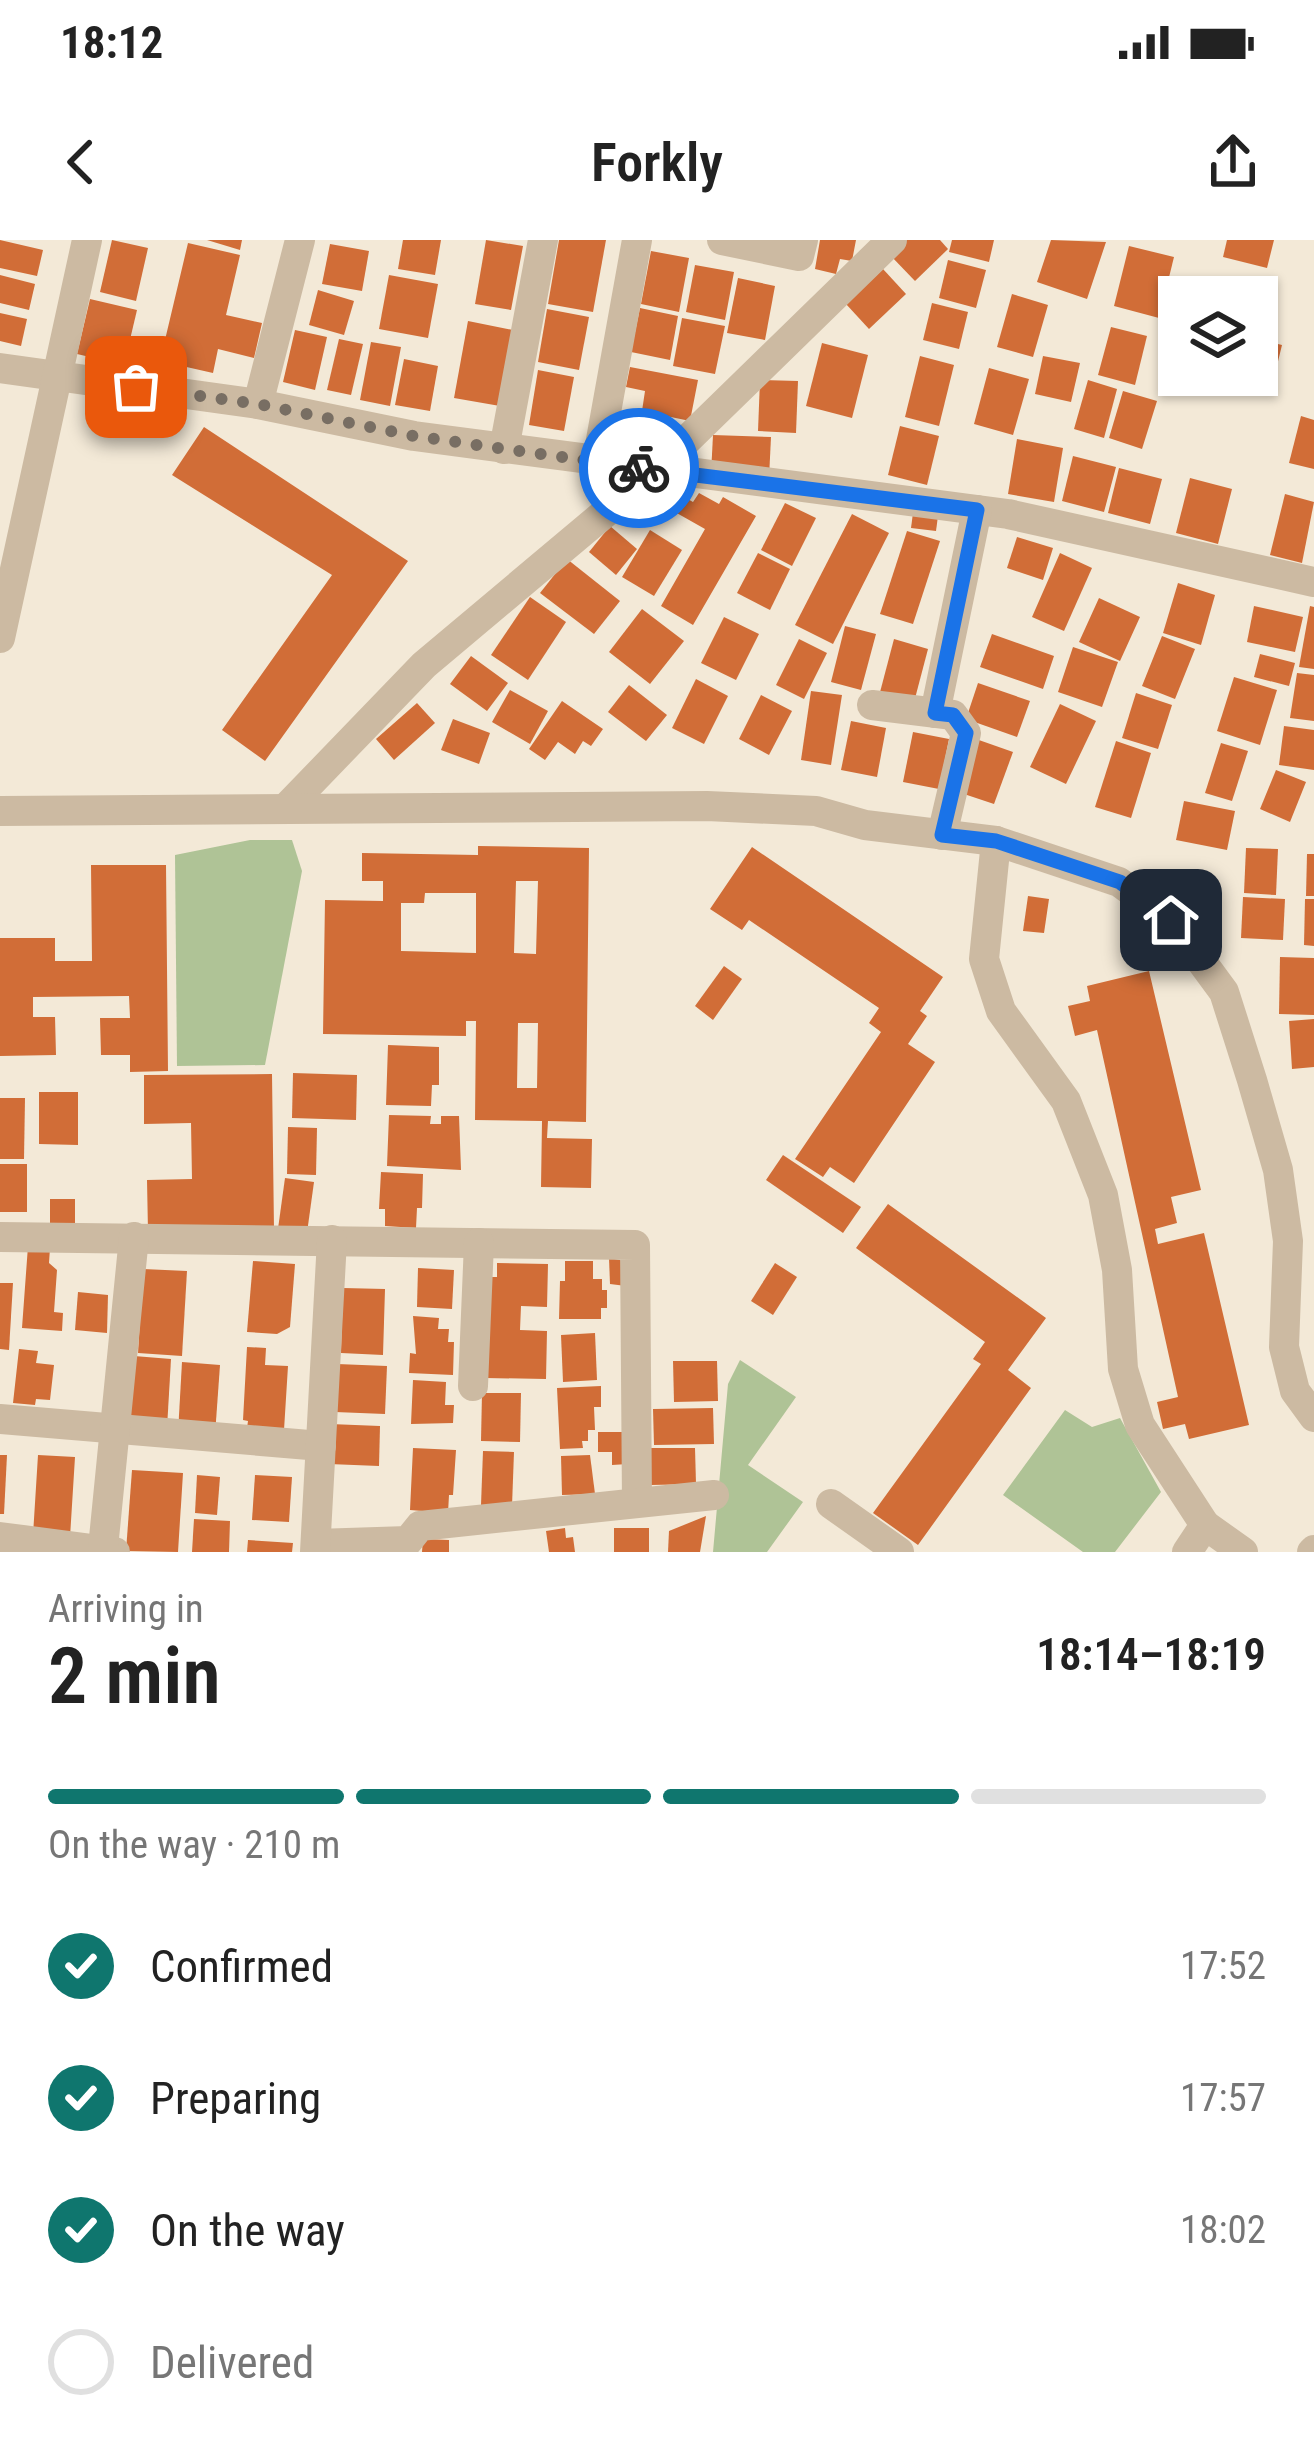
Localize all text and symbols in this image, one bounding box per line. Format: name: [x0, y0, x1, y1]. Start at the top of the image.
text: 18:12: [60, 16, 163, 69]
icon: back: [48, 129, 114, 195]
icon: share: [1200, 129, 1266, 195]
text: Forkly: [591, 131, 723, 194]
map controls: [1158, 276, 1278, 396]
button: layers: [1158, 276, 1278, 396]
pin: [85, 336, 187, 438]
icon: bag: [103, 354, 169, 420]
courier: [579, 408, 699, 528]
icon: bike: [606, 435, 672, 501]
pin: [1120, 869, 1222, 971]
icon: home: [1138, 887, 1204, 953]
text: Arriving in: [48, 1586, 204, 1632]
text: 18:14–18:19: [1036, 1628, 1266, 1681]
text: 2 min: [48, 1631, 221, 1722]
text: On the way · 210 m: [48, 1822, 340, 1868]
icon: check: [48, 1933, 114, 1999]
text: Confirmed: [150, 1940, 333, 1993]
text: 17:52: [1180, 1943, 1266, 1989]
icon: check: [48, 2065, 114, 2131]
text: Preparing: [150, 2072, 321, 2125]
text: 17:57: [1180, 2075, 1266, 2121]
icon: check: [48, 2197, 114, 2263]
text: On the way: [150, 2204, 345, 2257]
text: 18:02: [1180, 2207, 1266, 2253]
text: Delivered: [150, 2336, 314, 2389]

